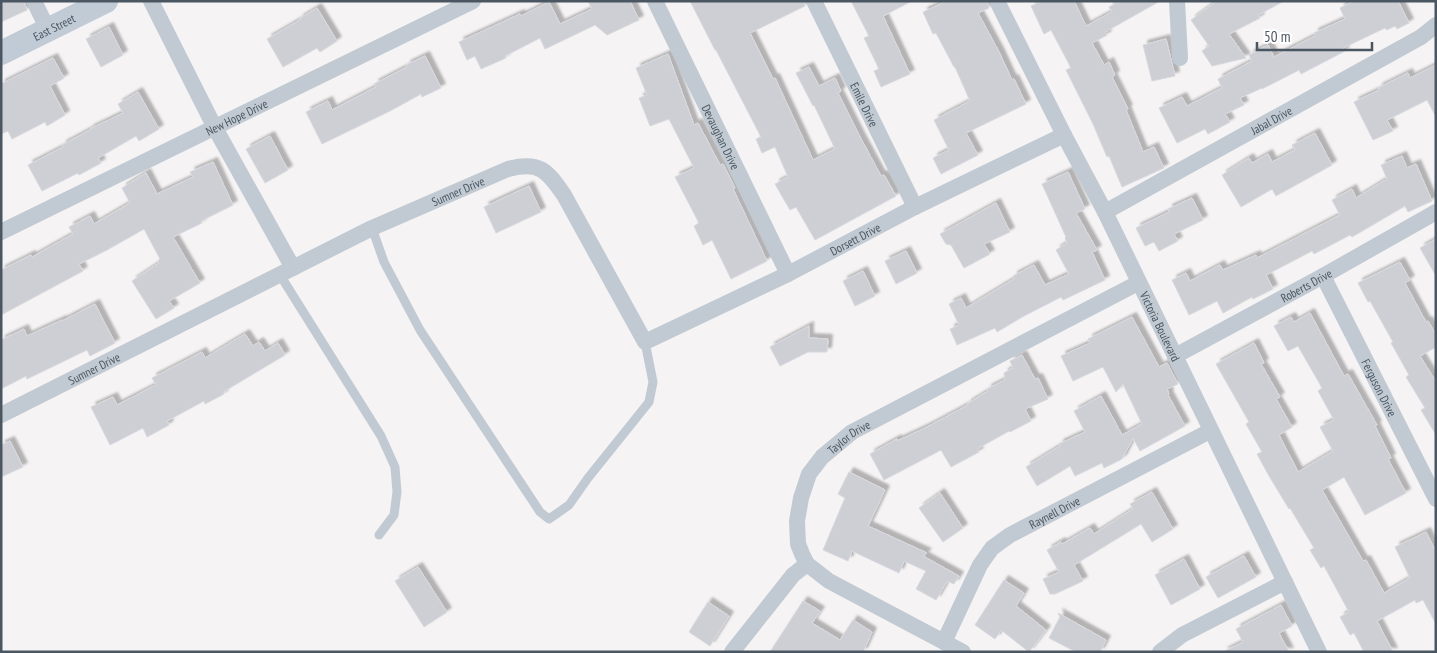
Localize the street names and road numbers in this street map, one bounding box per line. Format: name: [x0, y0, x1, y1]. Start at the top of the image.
street label: East Street: [30, 10, 78, 43]
street label: Emile Drive: [847, 80, 882, 129]
street label: New Hope Drive: [203, 95, 270, 138]
street label: Devaughan Drive: [699, 102, 743, 172]
street label: Jabal Drive: [1247, 102, 1295, 138]
street label: Sumner Drive: [429, 173, 487, 209]
street label: Dorsett Drive: [827, 219, 883, 258]
street label: Roberts Drive: [1278, 265, 1334, 305]
street label: Victoria Boulevard: [1137, 288, 1184, 363]
street label: Sumner Drive: [65, 349, 122, 388]
street label: Ferguson Drive: [1359, 356, 1400, 419]
street label: Taylor Drive: [824, 416, 872, 457]
street label: Raynell Drive: [1026, 493, 1082, 531]

